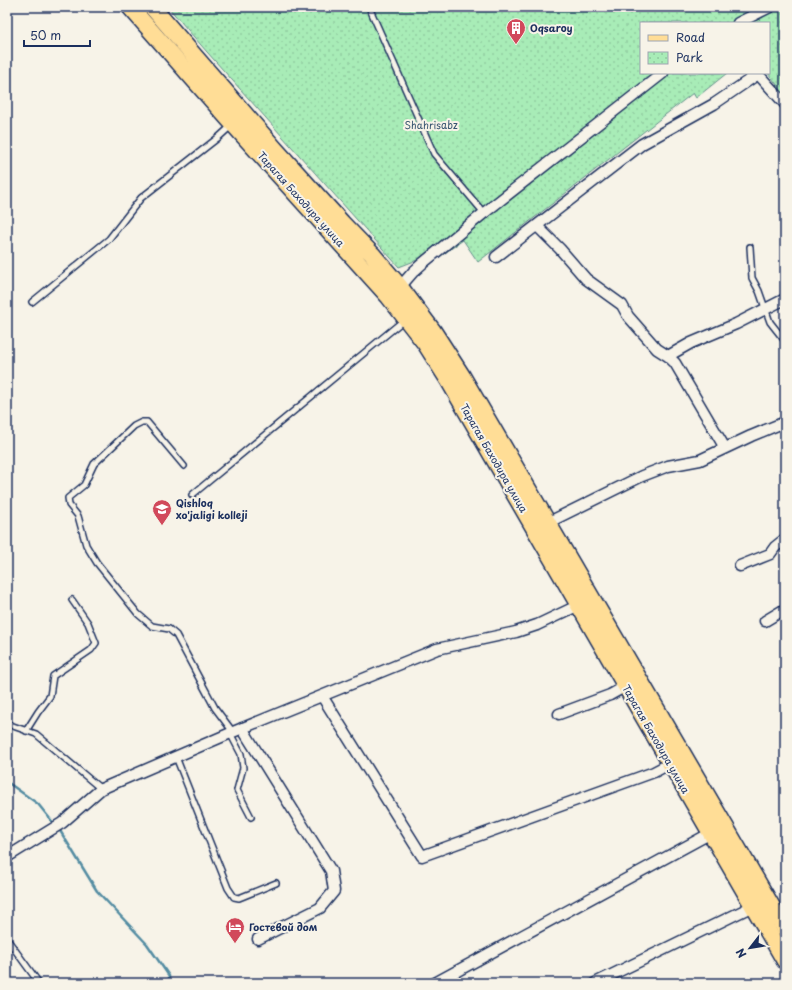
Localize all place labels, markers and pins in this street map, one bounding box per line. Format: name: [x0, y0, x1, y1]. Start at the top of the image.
building icon: Oqsaroy: [505, 17, 527, 45]
place label: Oqsaroy: [530, 20, 573, 36]
place label: Qishloq xo'jaligi kolleji: [176, 495, 248, 522]
school or university icon: Qishloq xo'jaligi kolleji: [151, 498, 173, 526]
hotel icon: Гостевой дом: [224, 916, 246, 944]
place label: Гостевой дом: [249, 919, 318, 934]

